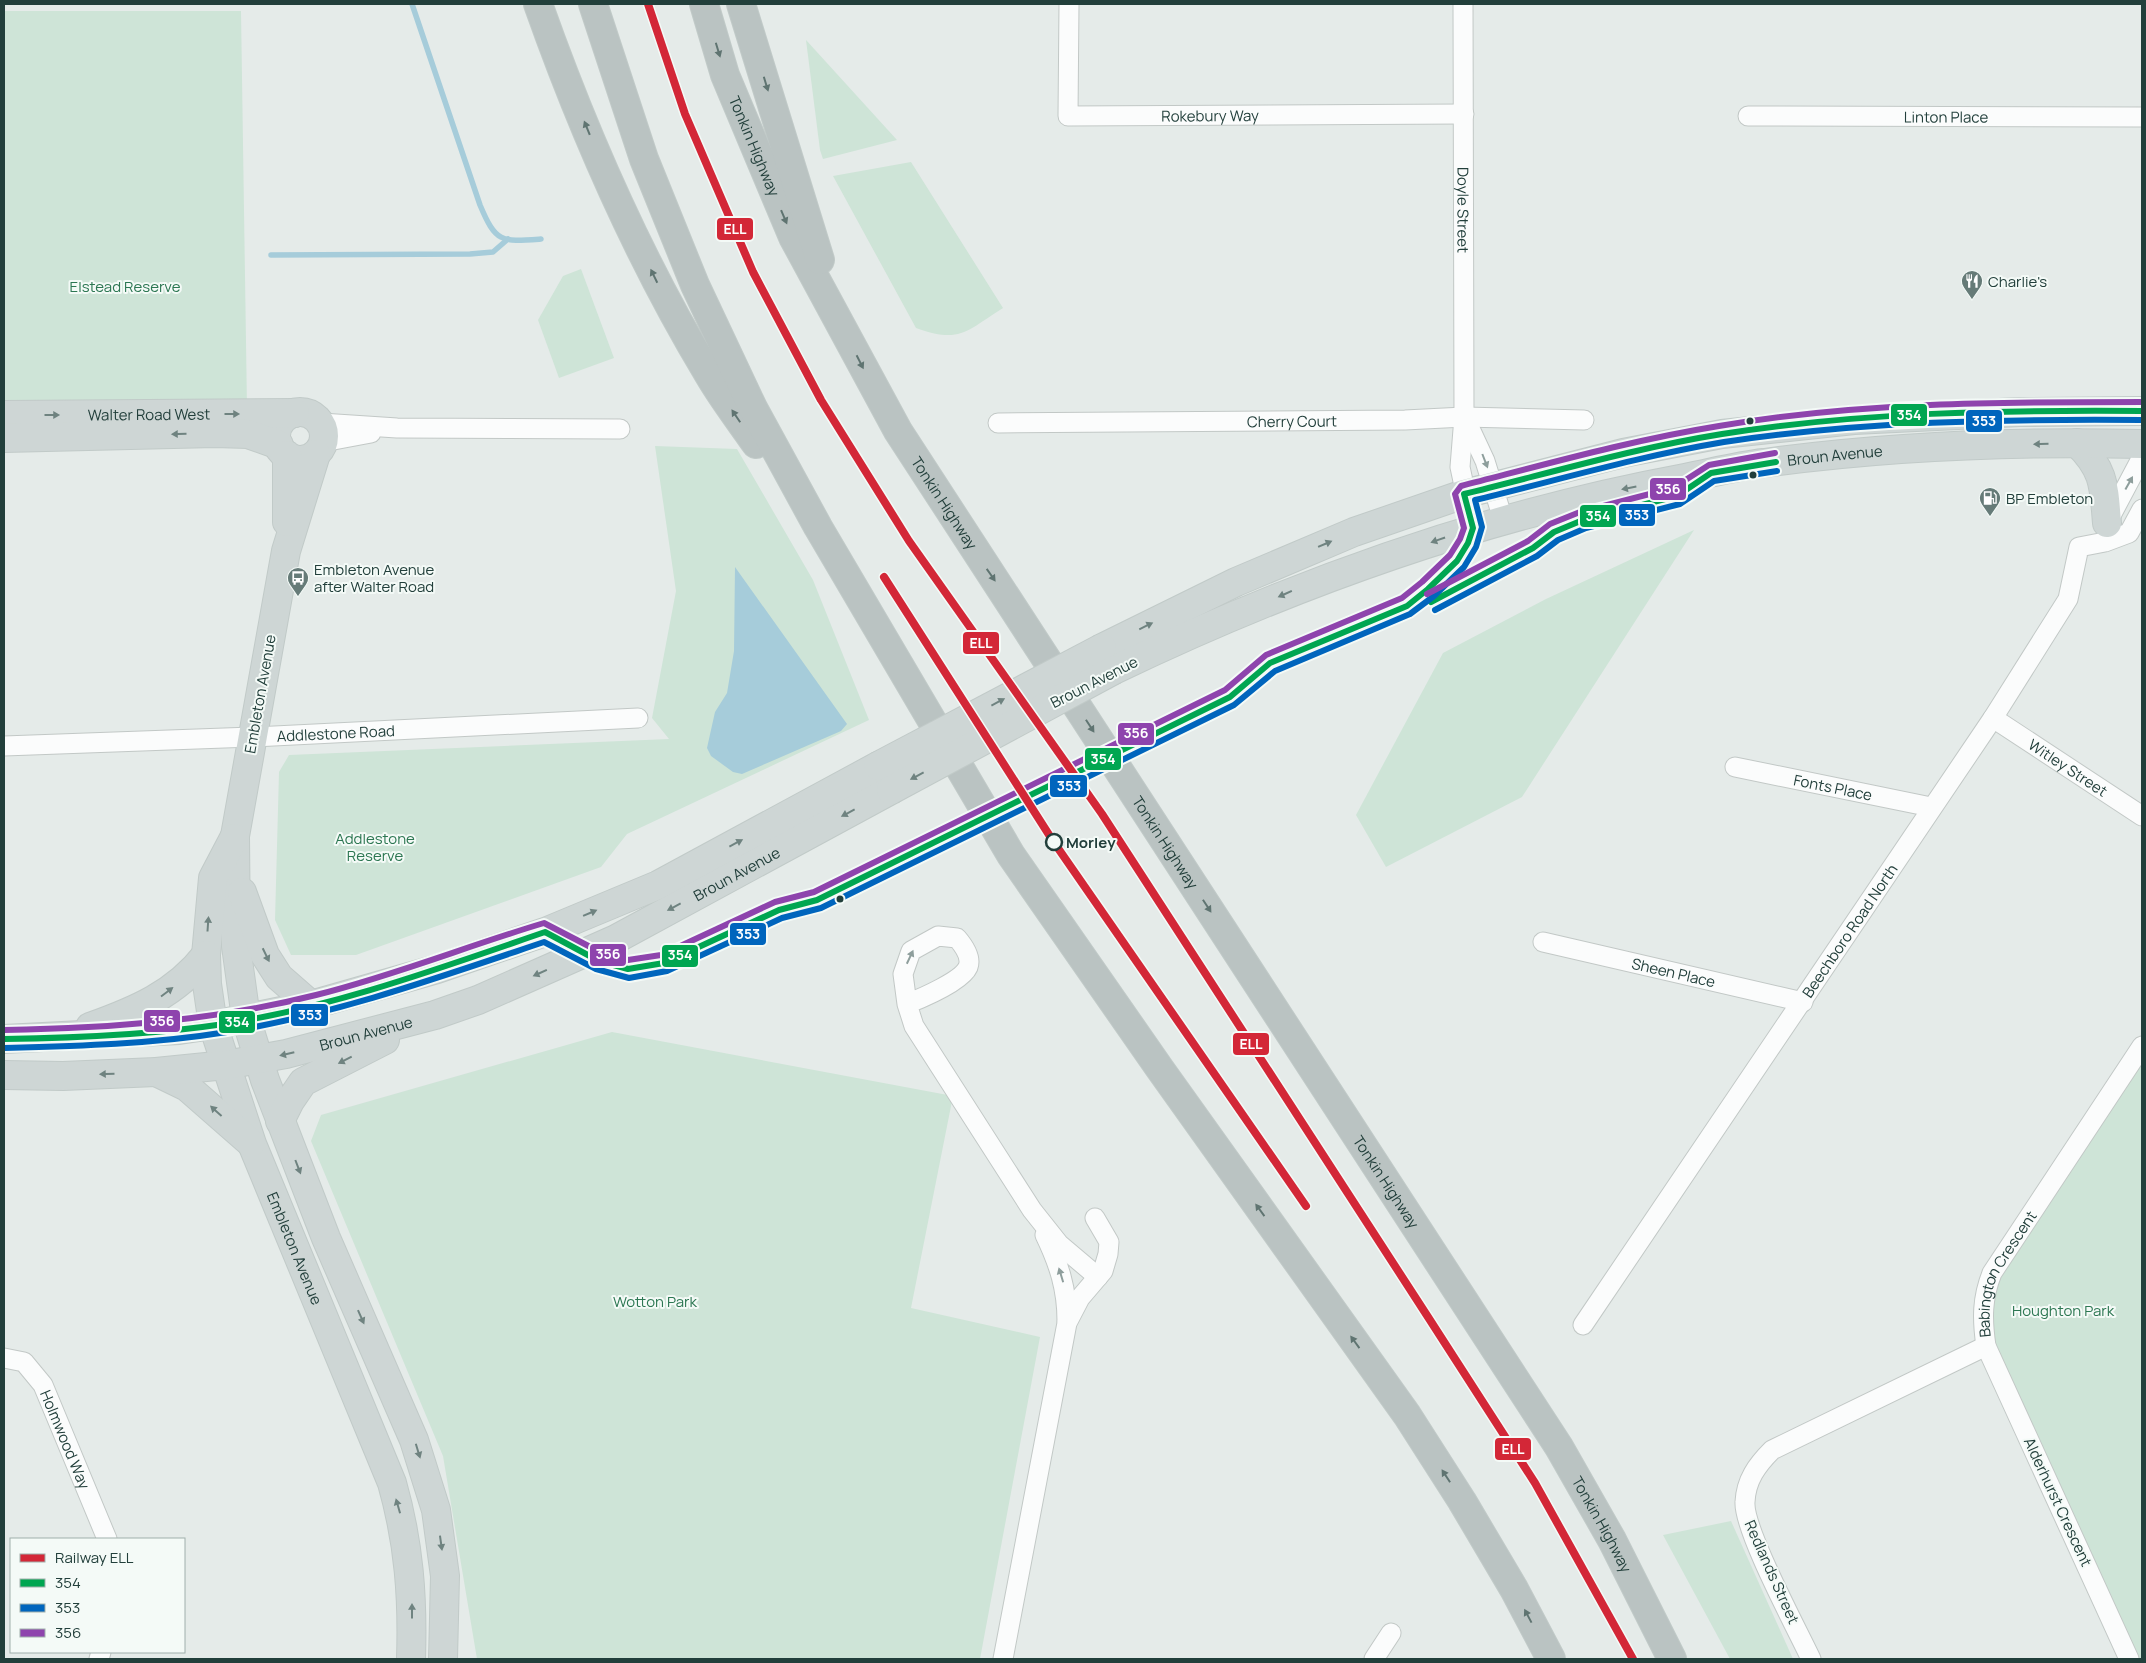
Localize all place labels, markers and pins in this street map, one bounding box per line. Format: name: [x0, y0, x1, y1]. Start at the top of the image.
restaurant icon: Charlie's: [1960, 269, 1984, 300]
place label: Charlie's: [1988, 271, 2047, 292]
unlabelled marker: [1745, 416, 1755, 426]
unlabelled marker: [1748, 470, 1758, 480]
fuel station icon: BP Embleton: [1978, 486, 2002, 517]
place label: BP Embleton: [2006, 488, 2093, 509]
place label: Embleton Avenue after Walter Road: [314, 559, 434, 597]
bus stop icon: Embleton Avenue after Walter Road: [286, 566, 310, 597]
place label: Morley: [1066, 832, 1116, 853]
marker: Morley: [1045, 833, 1063, 851]
unlabelled marker: [835, 894, 845, 904]

